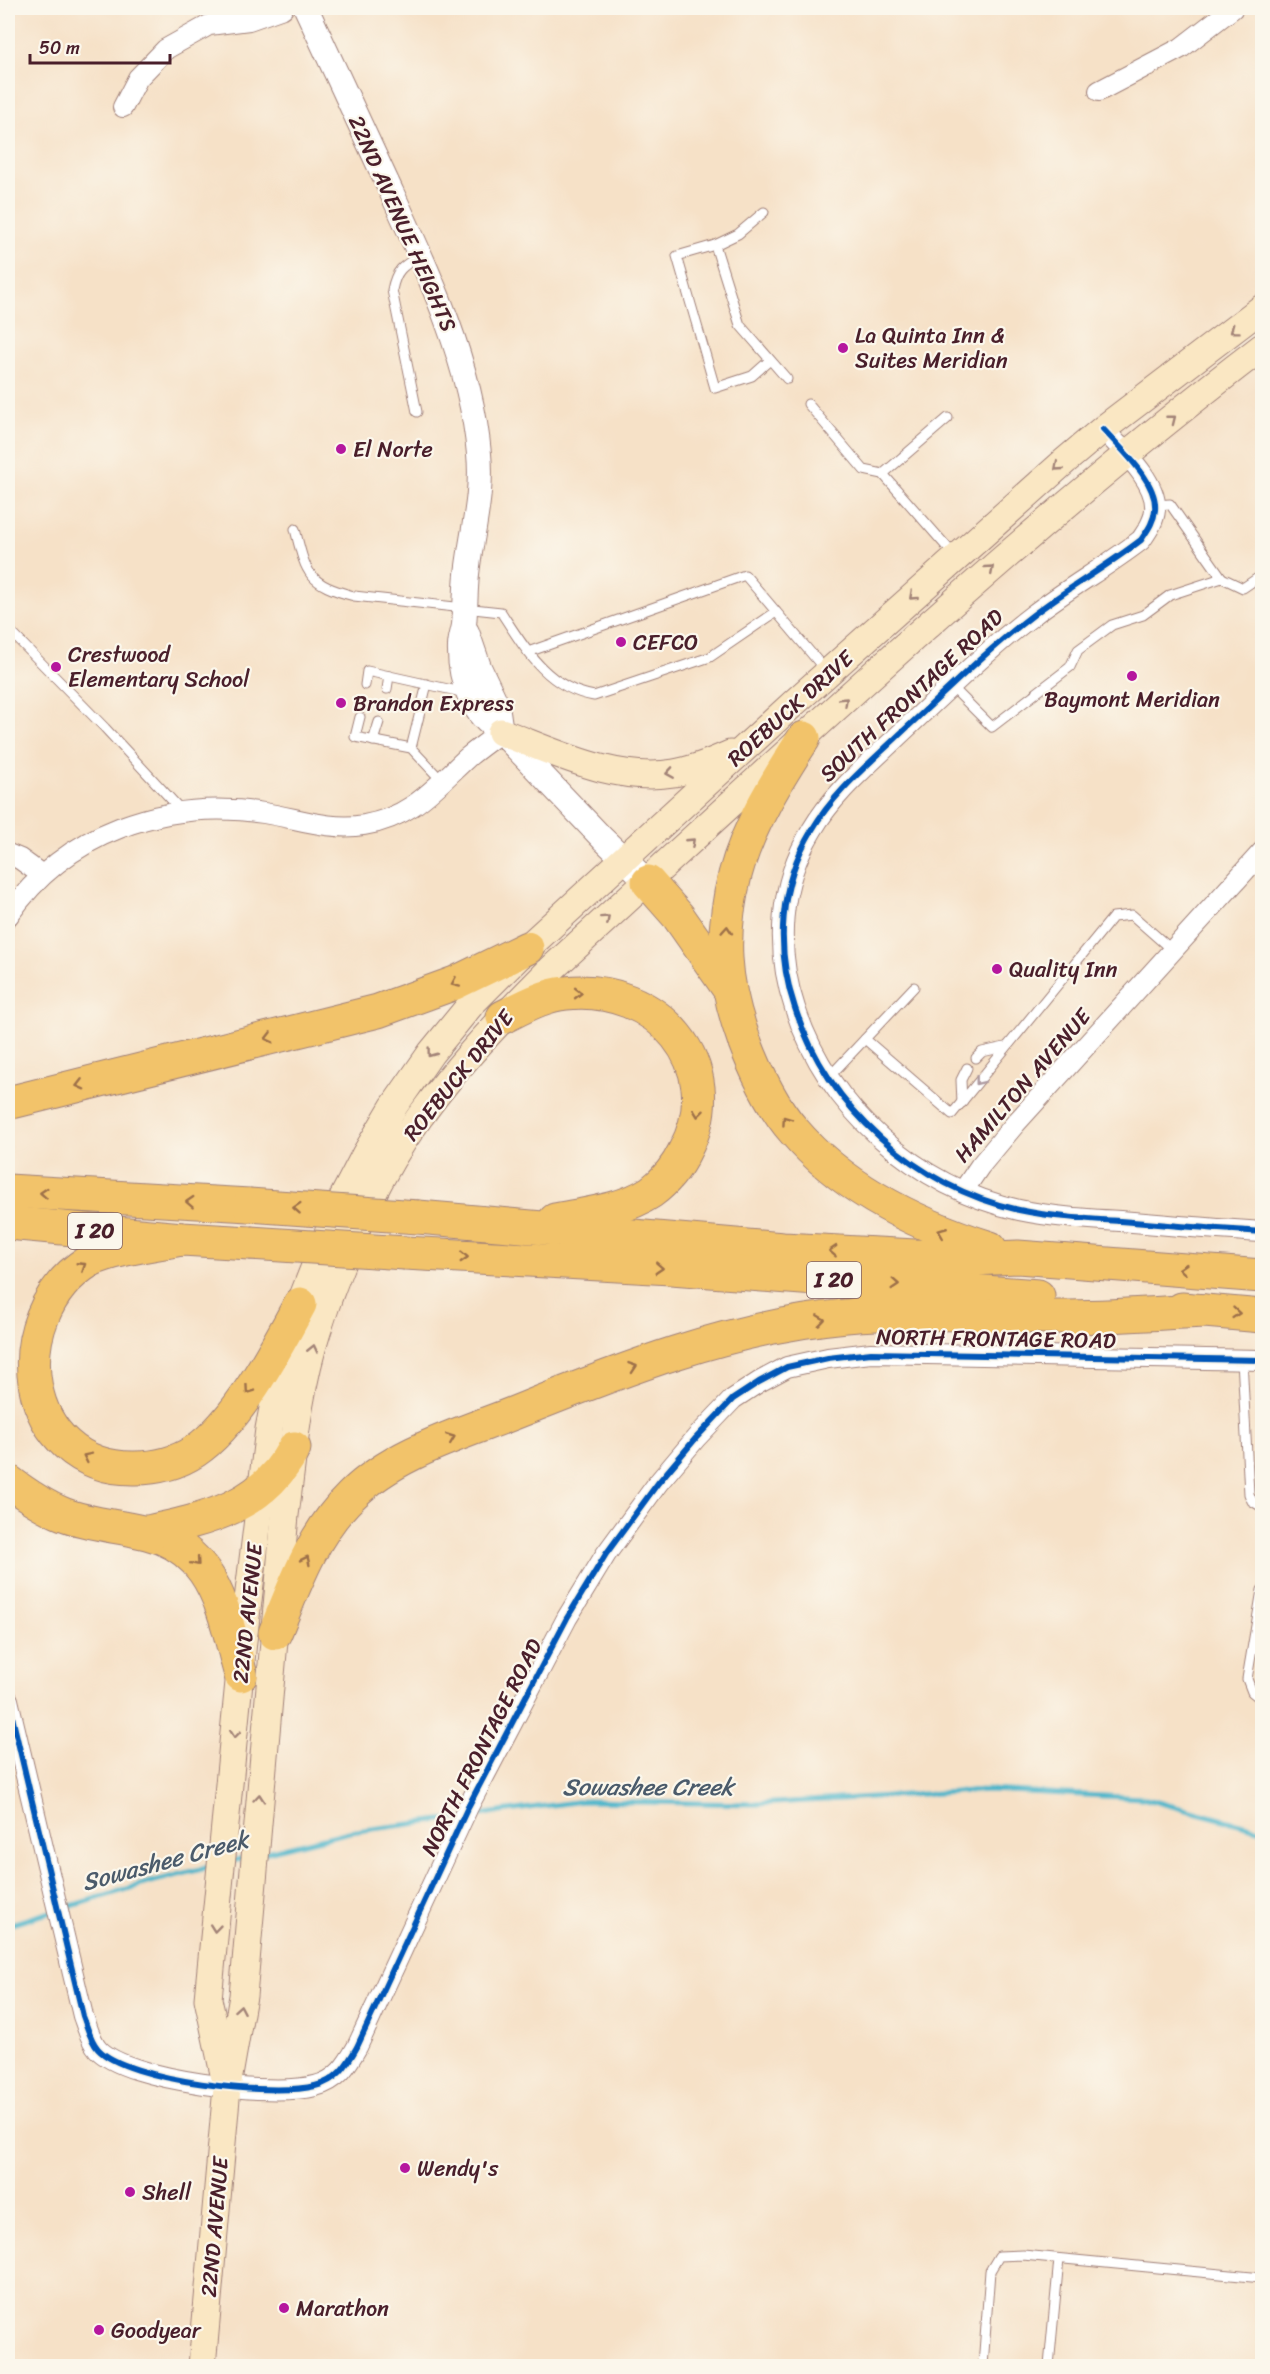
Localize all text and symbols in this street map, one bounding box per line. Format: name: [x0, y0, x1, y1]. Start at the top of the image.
scale bar: [30, 27, 170, 65]
text: 50 m: [39, 32, 80, 64]
street label: 22ND AVENUE HEIGHTS: [337, 109, 468, 338]
place label: La Quinta Inn & Suites Meridian: [855, 316, 1008, 380]
one-way arrow: [1230, 323, 1241, 334]
marker: La Quinta Inn & Suites Meridian: [836, 341, 850, 355]
one-way arrow: [1165, 415, 1176, 426]
place label: El Norte: [353, 430, 433, 469]
marker: El Norte: [334, 442, 348, 456]
one-way arrow: [1054, 459, 1065, 470]
one-way arrow: [983, 565, 994, 576]
one-way arrow: [909, 589, 919, 600]
street label: SOUTH FRONTAGE ROAD: [810, 598, 1013, 792]
place label: CEFCO: [633, 623, 698, 662]
place label: Crestwood Elementary School: [68, 635, 250, 699]
marker: CEFCO: [614, 635, 628, 649]
street label: ROEBUCK DRIVE: [718, 639, 864, 777]
marker: Crestwood Elementary School: [49, 660, 63, 674]
marker: Baymont Meridian: [1125, 669, 1139, 683]
place label: Baymont Meridian: [1044, 680, 1220, 719]
place label: Brandon Express: [353, 684, 514, 723]
marker: Brandon Express: [334, 696, 348, 710]
one-way arrow: [838, 697, 848, 708]
one-way arrow: [665, 766, 675, 779]
one-way arrow: [684, 838, 695, 849]
one-way arrow: [599, 915, 610, 926]
one-way arrow: [720, 925, 733, 934]
place label: Quality Inn: [1009, 950, 1118, 989]
marker: Quality Inn: [990, 962, 1004, 976]
one-way arrow: [451, 976, 462, 988]
one-way arrow: [573, 987, 582, 999]
street label: HAMILTON AVENUE: [944, 998, 1102, 1172]
street label: ROEBUCK DRIVE: [393, 999, 525, 1150]
one-way arrow: [264, 1031, 274, 1044]
one-way arrow: [428, 1047, 439, 1058]
one-way arrow: [976, 1074, 987, 1085]
one-way arrow: [75, 1078, 85, 1091]
one-way arrow: [692, 1109, 705, 1118]
one-way arrow: [782, 1116, 793, 1127]
one-way arrow: [39, 1187, 48, 1200]
one-way arrow: [186, 1195, 195, 1208]
one-way arrow: [292, 1202, 301, 1215]
road number: I 20: [68, 1213, 122, 1249]
one-way arrow: [938, 1227, 949, 1239]
one-way arrow: [829, 1245, 838, 1258]
one-way arrow: [459, 1250, 468, 1263]
one-way arrow: [654, 1261, 663, 1274]
one-way arrow: [75, 1262, 86, 1273]
road number: I 20: [807, 1262, 861, 1298]
one-way arrow: [1179, 1263, 1188, 1276]
one-way arrow: [890, 1278, 899, 1291]
one-way arrow: [1231, 1306, 1240, 1319]
one-way arrow: [817, 1314, 826, 1326]
street label: NORTH FRONTAGE ROAD: [876, 1317, 1116, 1360]
one-way arrow: [305, 1345, 318, 1355]
one-way arrow: [627, 1362, 637, 1375]
one-way arrow: [245, 1384, 256, 1395]
one-way arrow: [445, 1433, 456, 1445]
one-way arrow: [82, 1453, 93, 1465]
street label: 22ND AVENUE: [221, 1539, 274, 1685]
one-way arrow: [299, 1555, 311, 1566]
one-way arrow: [189, 1556, 200, 1566]
street label: NORTH FRONTAGE ROAD: [410, 1632, 553, 1863]
one-way arrow: [229, 1729, 242, 1738]
water label: Sowashee Creek: [562, 1766, 737, 1808]
one-way arrow: [252, 1793, 265, 1802]
water label: Sowashee Creek: [77, 1818, 256, 1903]
one-way arrow: [209, 1923, 222, 1932]
one-way arrow: [234, 2004, 246, 2013]
place label: Wendy's: [417, 2149, 499, 2188]
street label: 22ND AVENUE: [189, 2154, 240, 2299]
marker: Wendy's: [398, 2161, 412, 2175]
place label: Shell: [142, 2173, 192, 2212]
marker: Shell: [123, 2185, 137, 2199]
place label: Marathon: [296, 2289, 389, 2328]
marker: Marathon: [277, 2301, 291, 2315]
place label: Goodyear: [111, 2311, 202, 2350]
marker: Goodyear: [92, 2323, 106, 2337]

